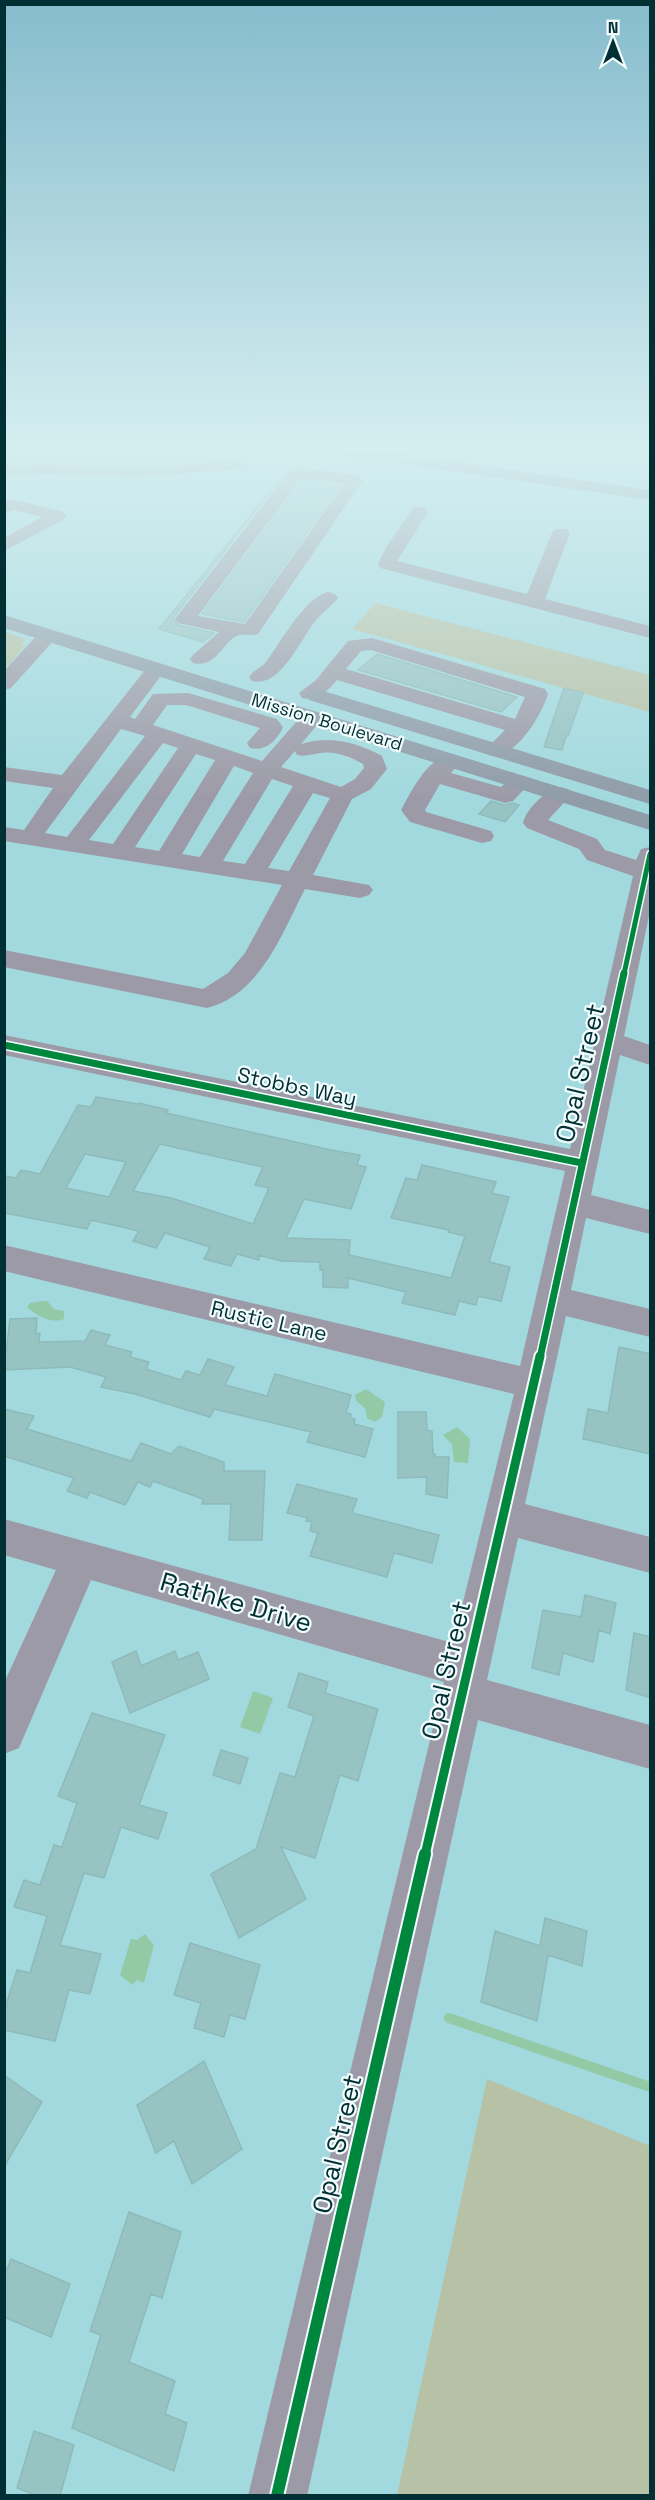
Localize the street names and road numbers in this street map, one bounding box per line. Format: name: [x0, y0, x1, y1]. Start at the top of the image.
street label: Mission Boulevard: [249, 688, 405, 755]
street label: Opal Street: [548, 1000, 612, 1146]
street label: Stobbs Way: [235, 1061, 359, 1112]
street label: Rustic Lane: [208, 1294, 330, 1347]
street label: Rathke Drive: [156, 1564, 316, 1640]
street label: Opal Street: [414, 1597, 478, 1743]
street label: Opal Street: [305, 2071, 369, 2217]

